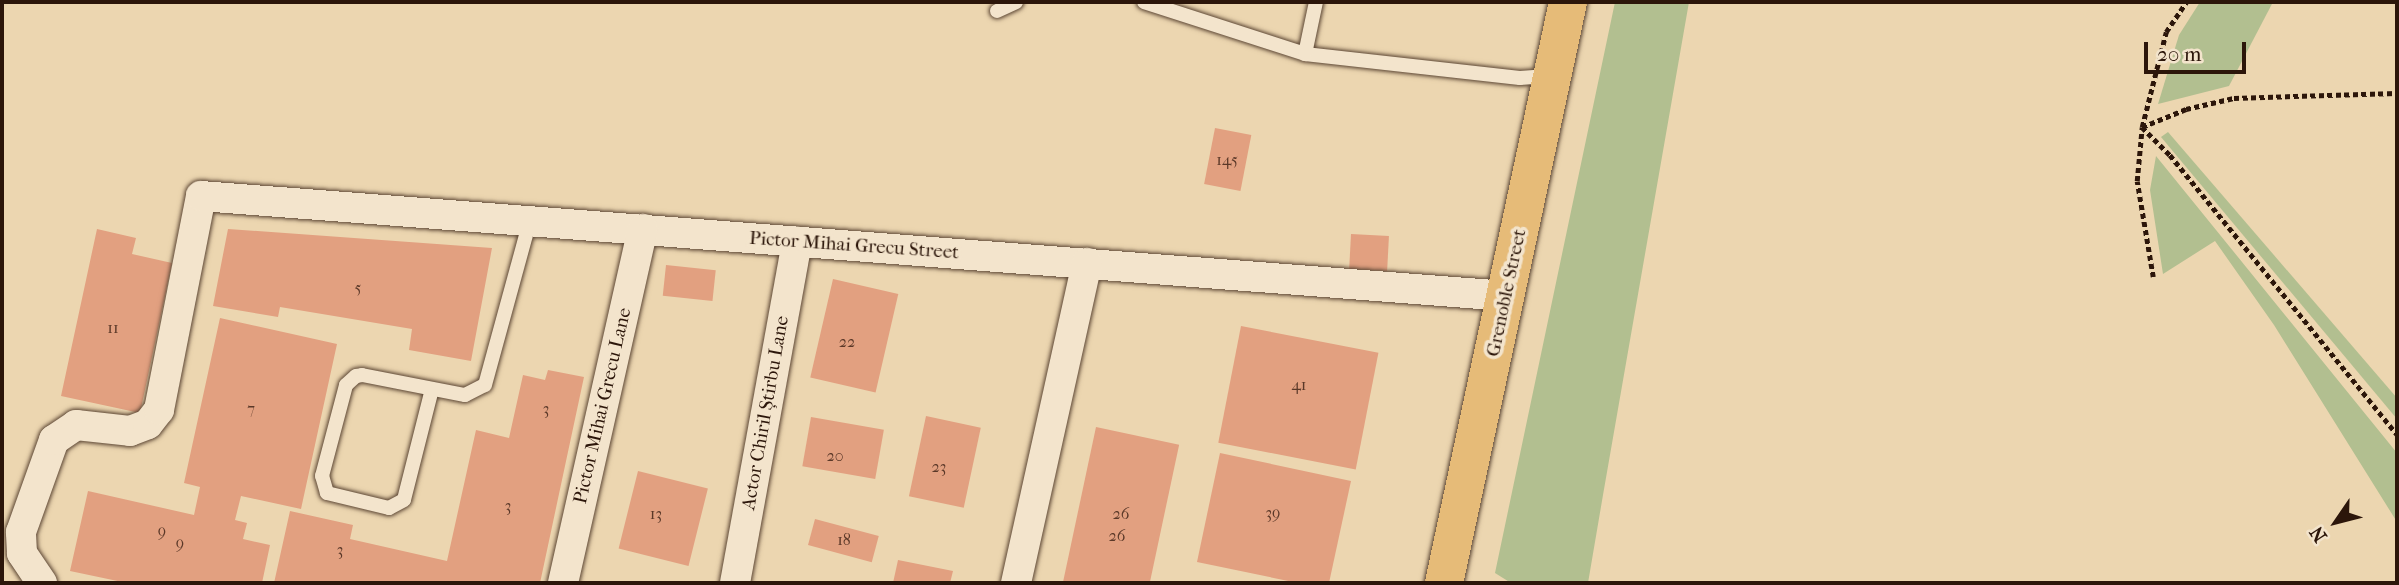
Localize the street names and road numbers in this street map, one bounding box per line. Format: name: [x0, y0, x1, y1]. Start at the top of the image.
street label: Pictor Mihai Grecu Street: [748, 227, 960, 265]
street label: Grenoble Street: [1482, 227, 1532, 359]
street label: Pictor Mihai Grecu Lane: [569, 306, 637, 506]
street label: Actor Chiril Știrbu Lane: [738, 314, 794, 512]

